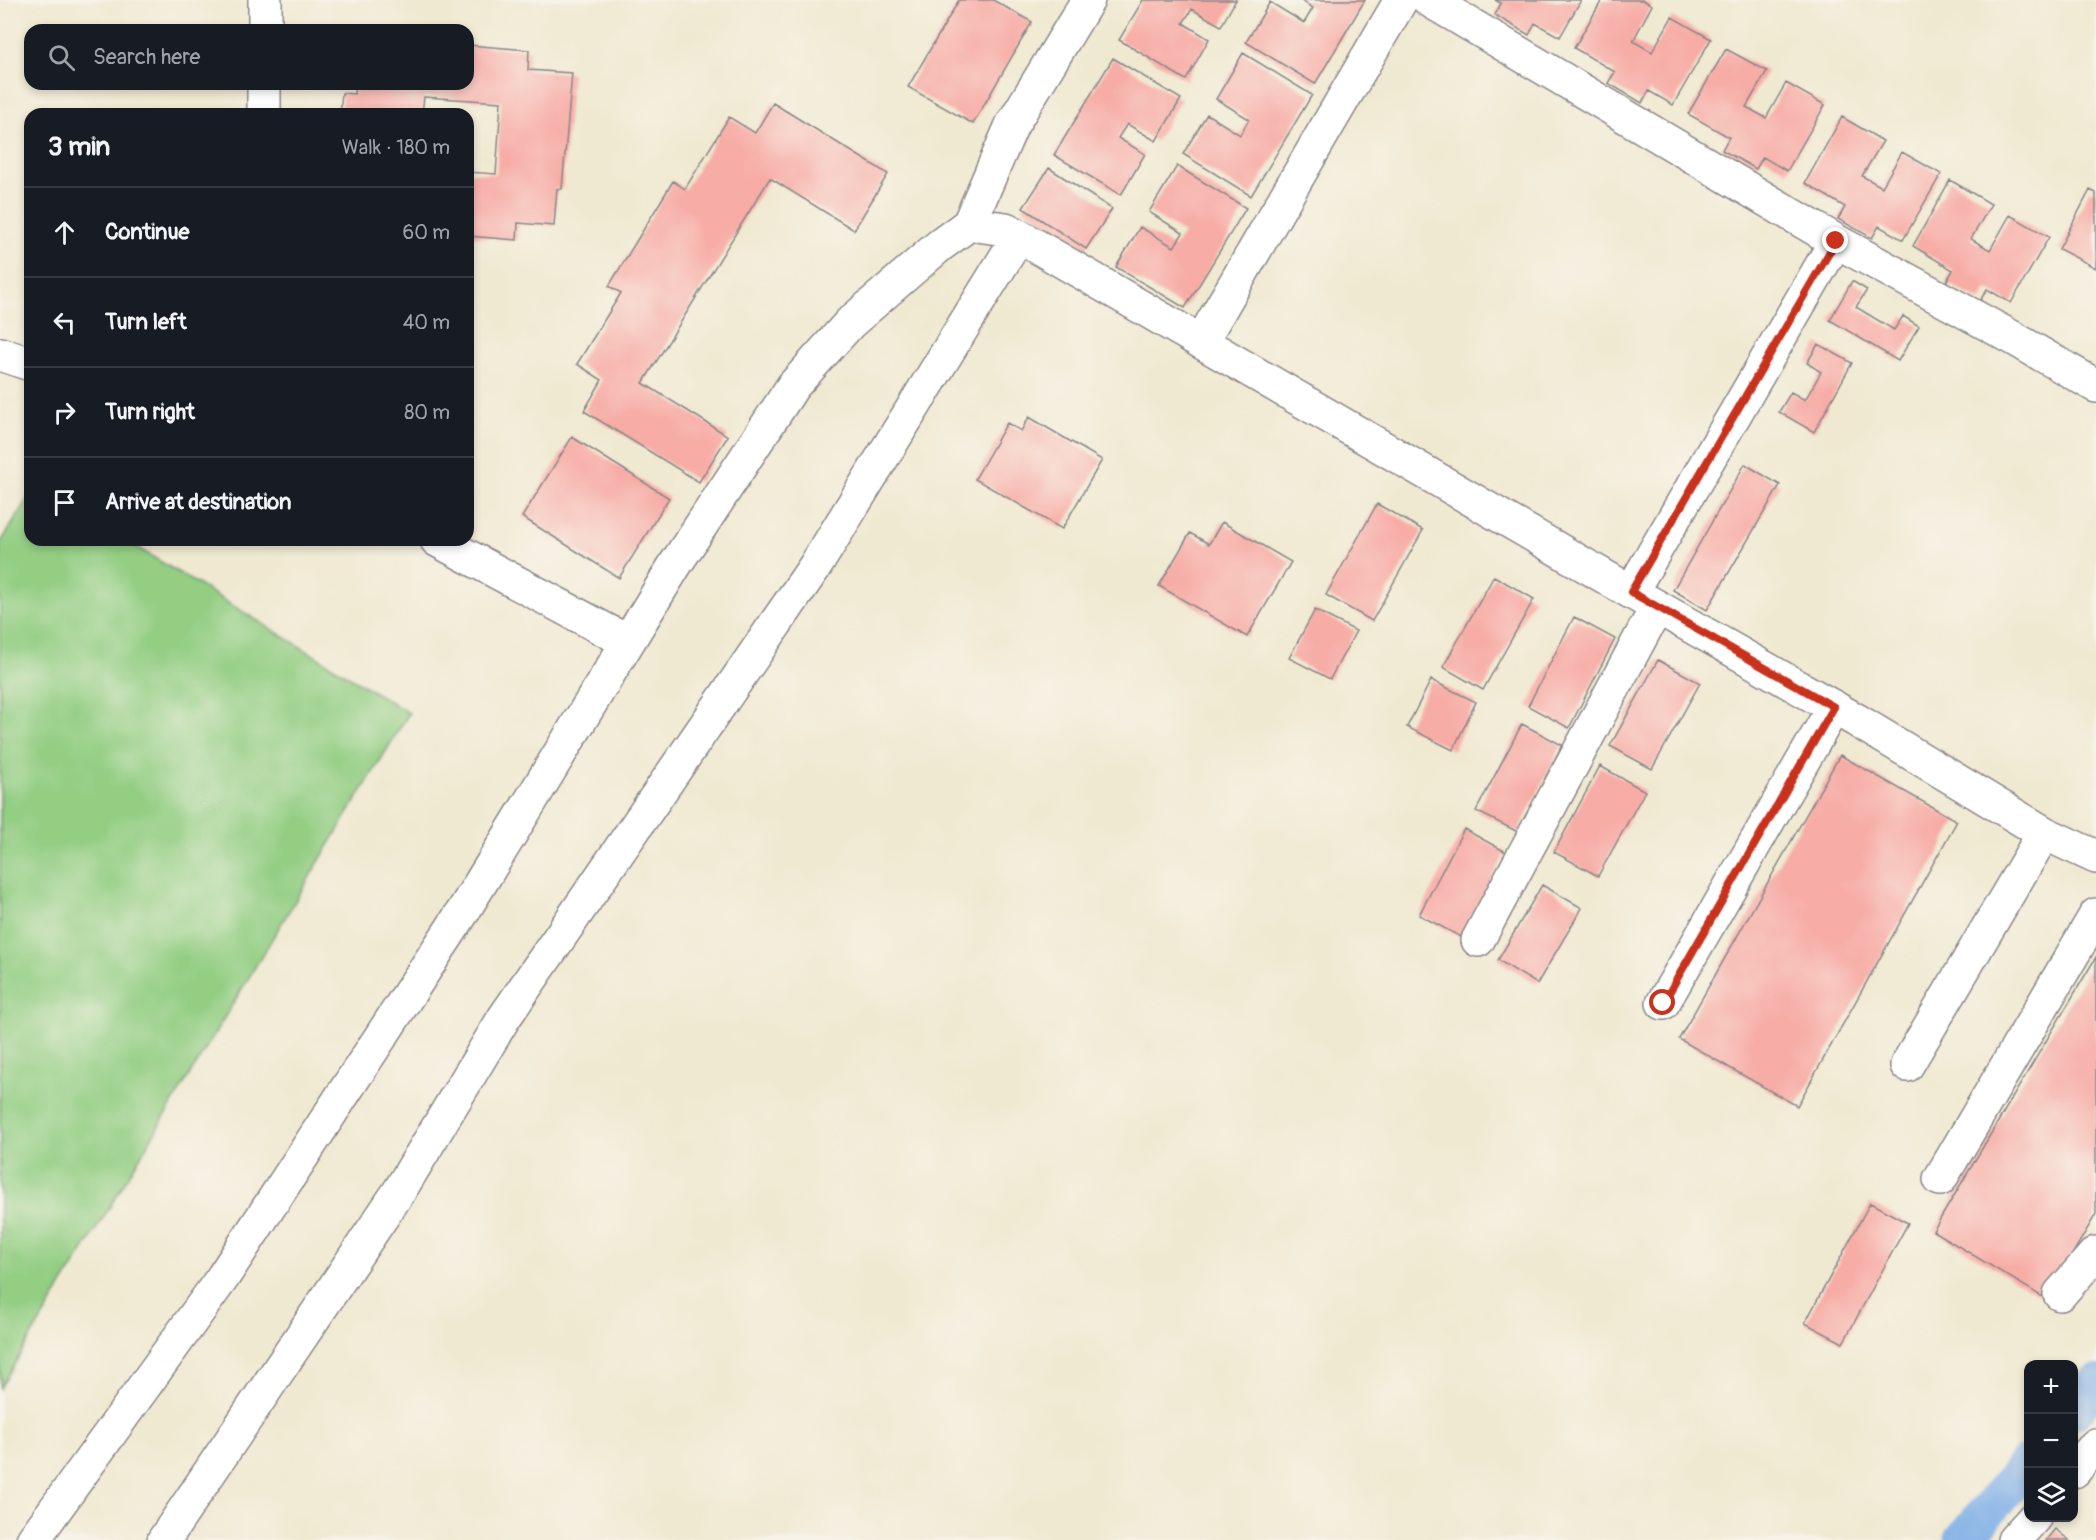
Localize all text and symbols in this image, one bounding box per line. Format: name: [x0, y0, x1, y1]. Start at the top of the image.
search box: [24, 24, 474, 90]
icon: search: [45, 41, 78, 74]
text: Search here: [93, 43, 200, 71]
text: 3 min: [48, 131, 110, 163]
text: Walk · 180 m: [342, 135, 450, 160]
icon: ahead: [48, 216, 81, 249]
text: Continue: [105, 218, 189, 246]
text: 60 m: [403, 220, 450, 245]
route end: [1822, 227, 1848, 253]
icon: left: [48, 306, 81, 339]
text: Turn left: [105, 308, 187, 336]
text: 40 m: [403, 310, 450, 335]
icon: right: [48, 396, 81, 429]
text: Turn right: [105, 398, 195, 426]
text: 80 m: [404, 400, 450, 425]
icon: arrive: [48, 486, 81, 519]
text: Arrive at destination: [105, 488, 291, 516]
route start: [1649, 989, 1675, 1015]
map controls: [2024, 1360, 2078, 1522]
button: +: [2024, 1360, 2078, 1414]
button: −: [2024, 1414, 2078, 1468]
button: layers: [2024, 1468, 2078, 1522]

